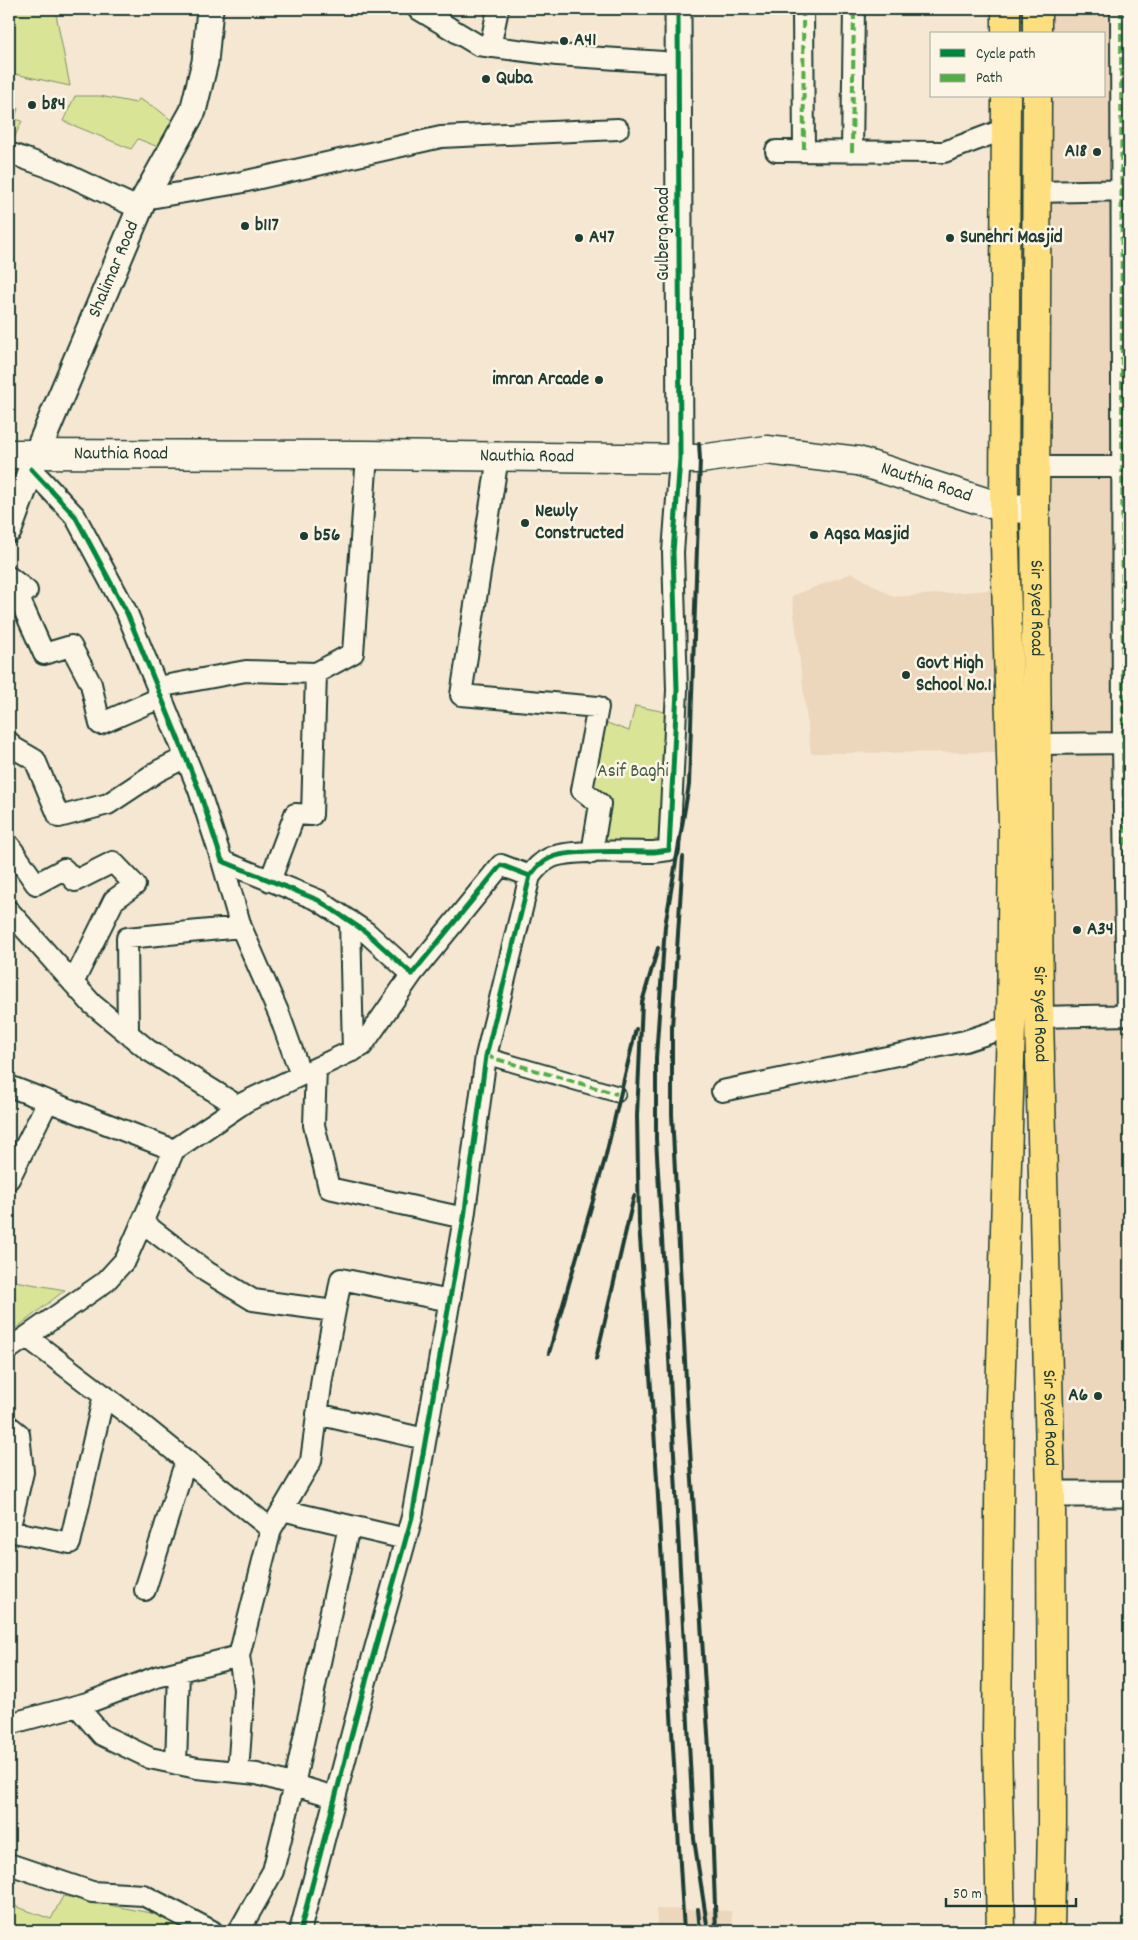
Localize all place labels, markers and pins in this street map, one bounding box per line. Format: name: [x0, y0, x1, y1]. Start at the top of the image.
place label: A41: [574, 28, 596, 55]
marker: A41: [558, 35, 570, 47]
place label: Quba: [496, 66, 533, 93]
marker: Quba: [480, 73, 492, 85]
place label: b84: [42, 92, 66, 119]
marker: b84: [26, 99, 38, 111]
place label: A18: [1065, 139, 1087, 166]
marker: A18: [1091, 146, 1103, 158]
place label: b117: [255, 213, 279, 240]
marker: b117: [239, 220, 251, 232]
place label: A47: [589, 225, 615, 252]
place label: Sunehri Masjid: [960, 225, 1063, 252]
marker: A47: [573, 232, 585, 244]
marker: Sunehri Masjid: [944, 232, 956, 244]
place label: imran Arcade: [492, 367, 589, 394]
marker: imran Arcade: [593, 374, 605, 386]
place label: Newly Constructed: [535, 499, 624, 548]
marker: Newly Constructed: [519, 517, 531, 529]
place label: Aqsa Masjid: [824, 522, 910, 549]
place label: b56: [314, 523, 340, 550]
marker: Aqsa Masjid: [808, 529, 820, 541]
marker: b56: [298, 530, 310, 542]
place label: Govt High School No.1: [916, 651, 992, 700]
marker: Govt High School No.1: [900, 669, 912, 681]
place label: A34: [1087, 917, 1114, 944]
marker: A34: [1071, 924, 1083, 936]
place label: A6: [1068, 1383, 1088, 1410]
marker: A6: [1092, 1390, 1104, 1402]

